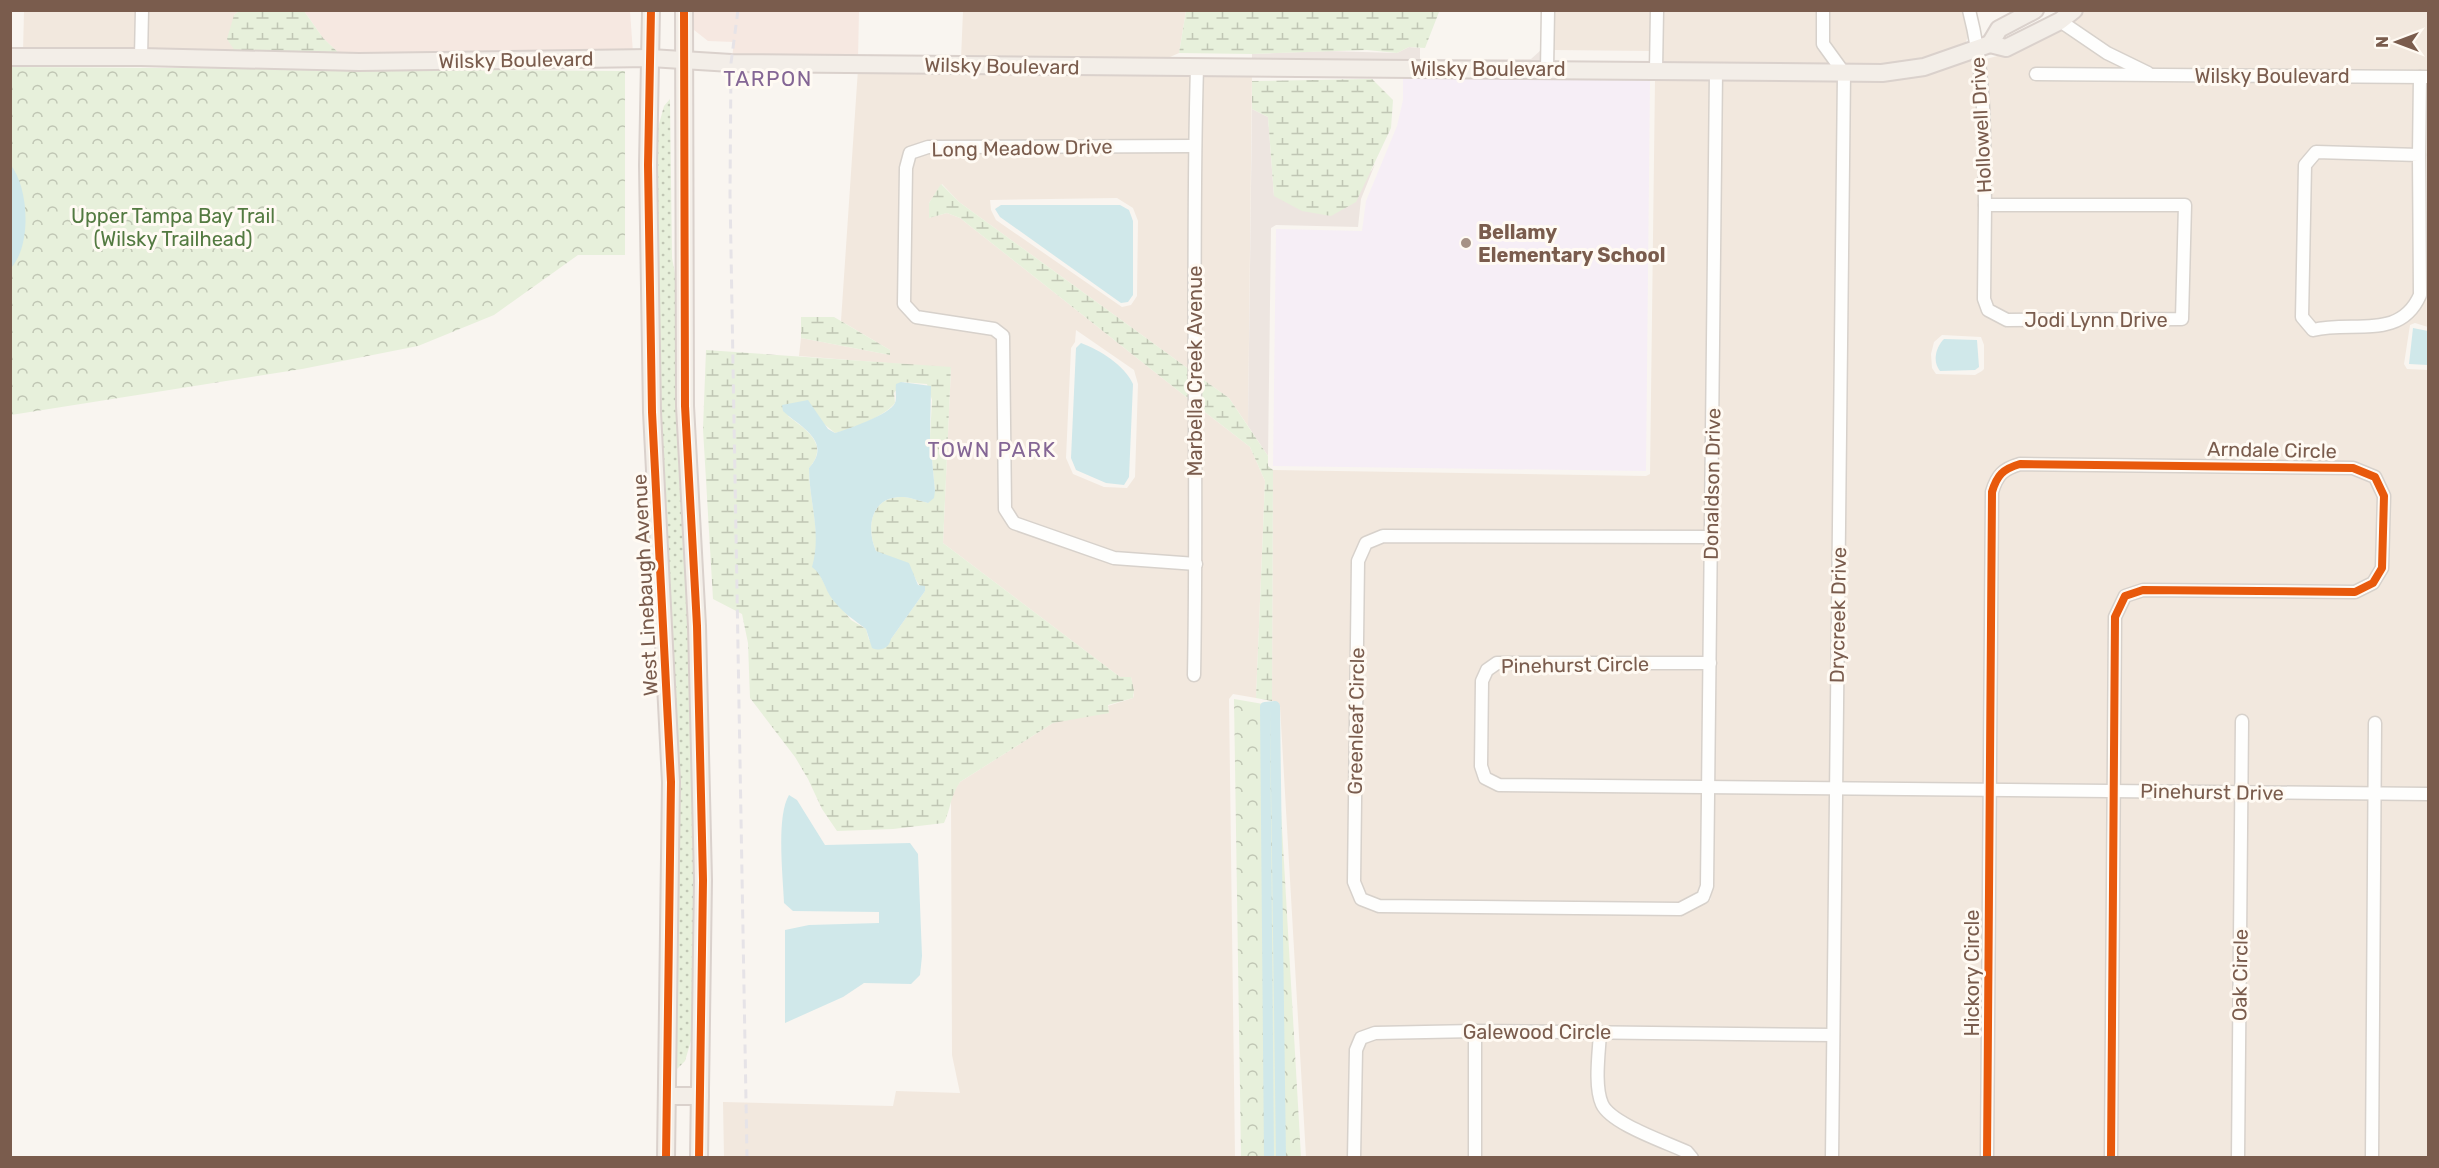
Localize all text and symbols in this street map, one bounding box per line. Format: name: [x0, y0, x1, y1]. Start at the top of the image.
north arrow: [2367, 12, 2427, 72]
text: N: [2373, 36, 2392, 48]
street label: Wilsky Boulevard: [438, 47, 594, 73]
street label: Wilsky Boulevard: [924, 53, 1080, 79]
street label: Hollowell Drive: [1965, 56, 1997, 194]
street label: Wilsky Boulevard: [1410, 57, 1566, 81]
street label: Wilsky Boulevard: [2194, 64, 2350, 88]
district label: TARPON: [723, 66, 813, 91]
street label: Long Meadow Drive: [931, 134, 1113, 162]
park label: Upper Tampa Bay Trail (Wilsky Trailhead): [71, 204, 275, 251]
place label: Bellamy Elementary School: [1478, 220, 1665, 267]
marker: Bellamy Elementary School: [1459, 236, 1473, 250]
street label: Marbella Creek Avenue: [1183, 266, 1207, 476]
street label: Jodi Lynn Drive: [2024, 308, 2168, 332]
street label: Donaldson Drive: [1699, 408, 1725, 560]
district label: TOWN PARK: [927, 437, 1057, 462]
street label: Arndale Circle: [2207, 437, 2337, 463]
street label: West Linebaugh Avenue: [627, 473, 663, 697]
street label: Drycreek Drive: [1825, 547, 1851, 683]
street label: Greenleaf Circle: [1343, 647, 1369, 795]
street label: Pinehurst Circle: [1501, 652, 1649, 678]
street label: Pinehurst Drive: [2140, 779, 2284, 805]
street label: Hickory Circle: [1960, 909, 1984, 1037]
street label: Oak Circle: [2227, 929, 2253, 1021]
street label: Galewood Circle: [1463, 1020, 1611, 1044]

